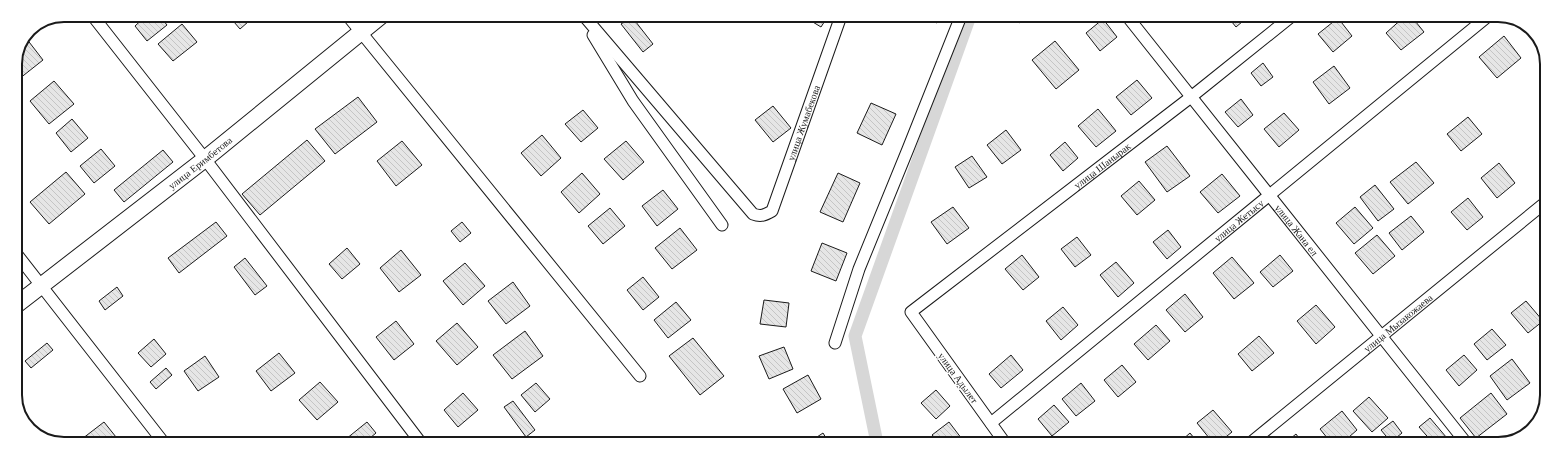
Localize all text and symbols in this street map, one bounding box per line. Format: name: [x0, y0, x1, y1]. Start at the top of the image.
street label: улица Жумабекова: [785, 83, 822, 162]
street label: улица Еримбетова: [166, 134, 234, 191]
street label: улица Шанырак: [1072, 140, 1132, 190]
street label: улица Жетысу: [1212, 197, 1266, 244]
street label: улица Жана ел: [1273, 202, 1320, 258]
street label: улица Мызакожаева: [1361, 291, 1435, 354]
street label: улица Адылет: [936, 350, 980, 406]

